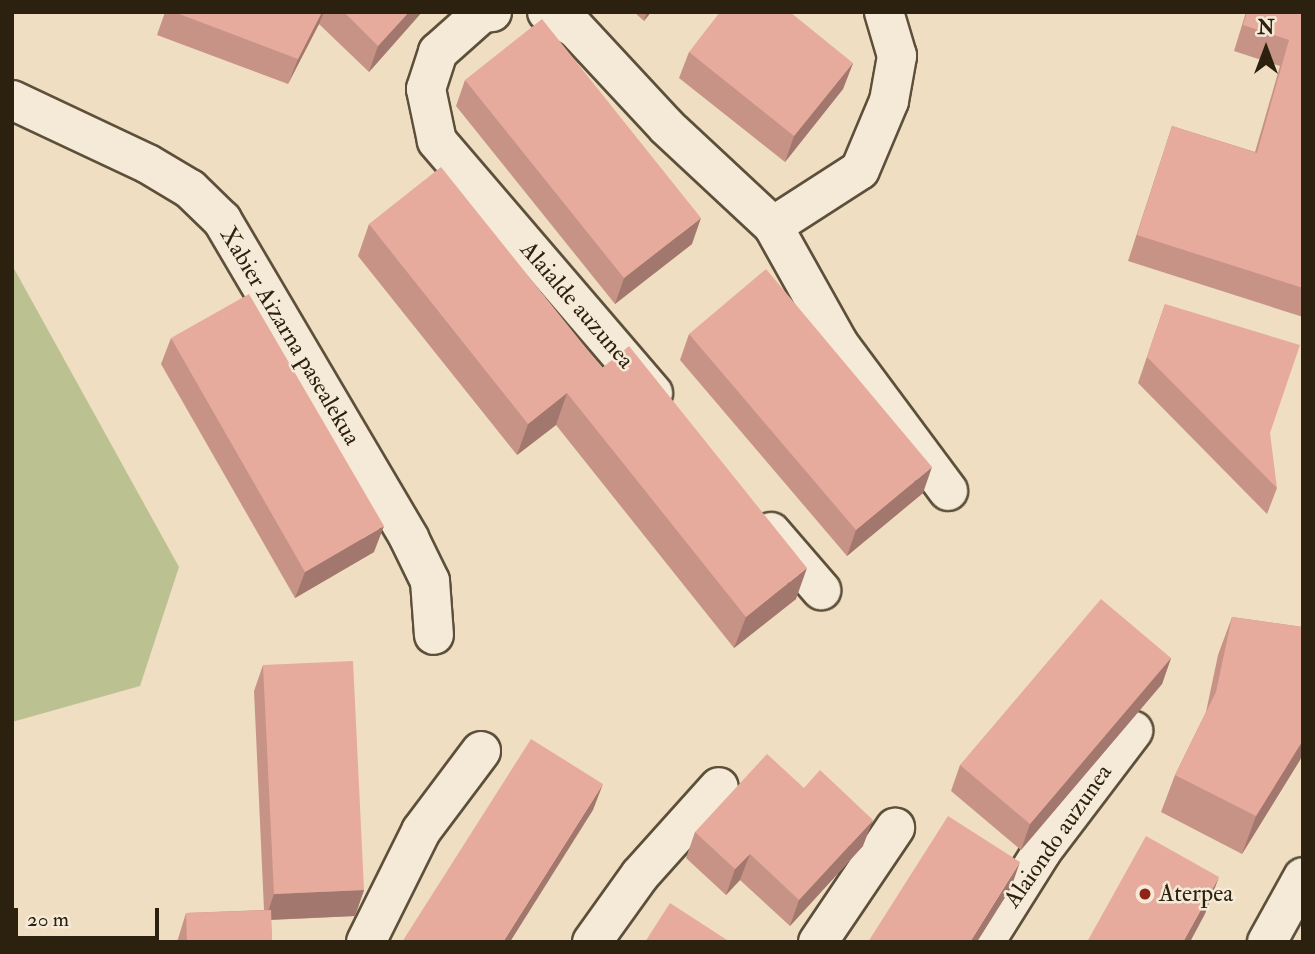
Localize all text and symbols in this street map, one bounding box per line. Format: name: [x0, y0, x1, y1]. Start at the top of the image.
north arrow: [1231, 14, 1301, 84]
text: N: [1257, 16, 1275, 40]
street label: Xabier Aizarna pasealekua: [213, 222, 367, 450]
street label: Alaialde auzunea: [514, 236, 640, 374]
street label: Alaiondo auzunea: [998, 759, 1118, 913]
place label: Aterpea: [1159, 880, 1233, 908]
marker: Aterpea: [1137, 886, 1153, 902]
scale bar: [18, 894, 163, 938]
text: 20 m: [27, 906, 69, 933]

